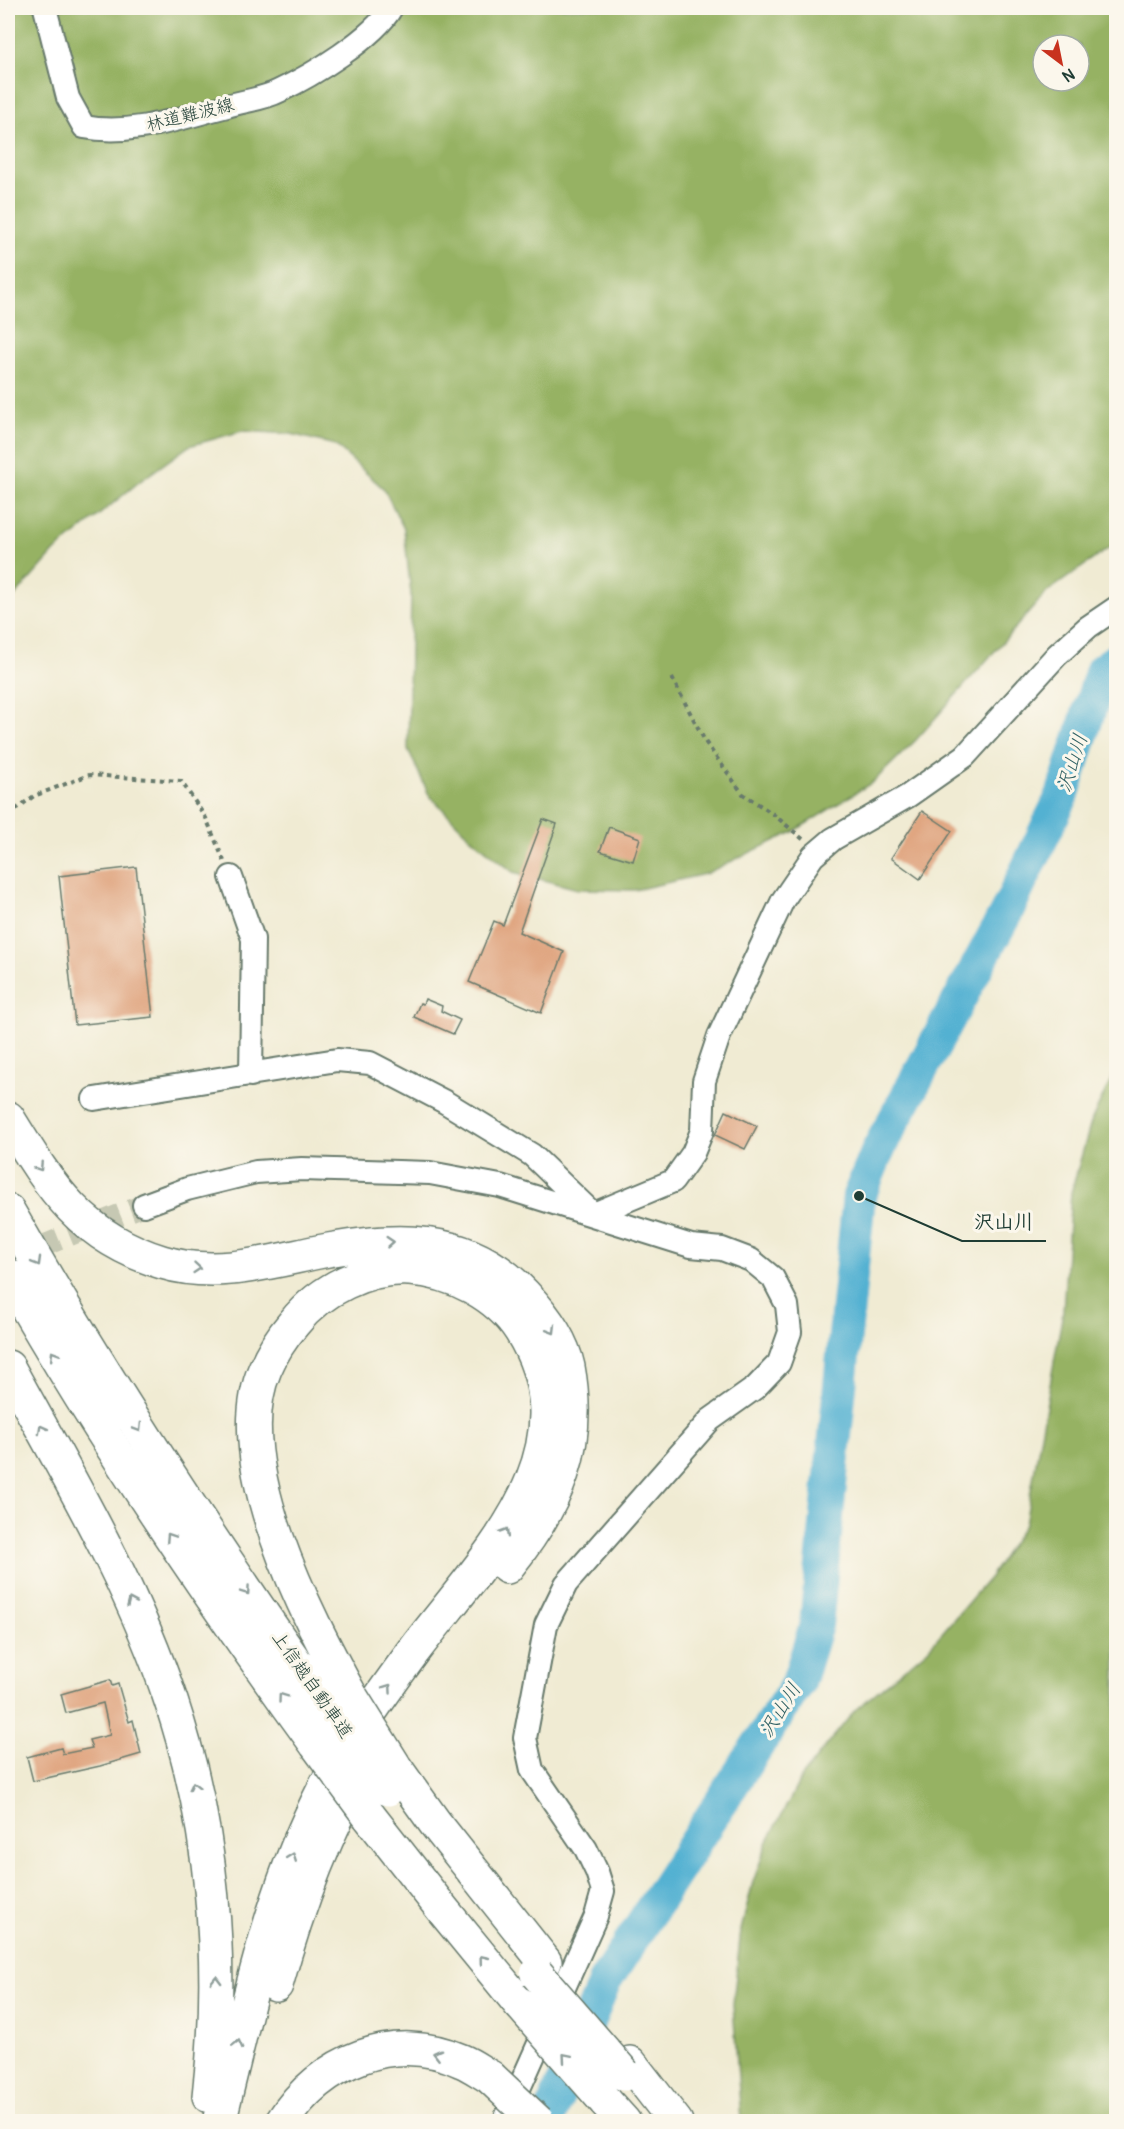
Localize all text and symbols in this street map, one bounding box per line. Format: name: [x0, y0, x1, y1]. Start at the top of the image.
north arrow: [1031, 33, 1091, 93]
text: N: [1058, 64, 1078, 86]
street label: 林道難波線: [144, 93, 236, 137]
water label: 沢山川: [1051, 731, 1093, 795]
one-way arrow: [31, 1161, 43, 1171]
callout: 沢山川: [962, 1203, 1046, 1241]
text: 沢山川: [974, 1210, 1034, 1235]
one-way arrow: [385, 1236, 394, 1249]
one-way arrow: [29, 1255, 41, 1266]
one-way arrow: [193, 1261, 202, 1274]
one-way arrow: [544, 1324, 556, 1334]
one-way arrow: [50, 1351, 62, 1361]
one-way arrow: [131, 1421, 142, 1432]
one-way arrow: [38, 1424, 49, 1435]
one-way arrow: [497, 1528, 509, 1538]
one-way arrow: [166, 1533, 177, 1544]
one-way arrow: [239, 1584, 250, 1595]
one-way arrow: [126, 1597, 138, 1608]
street label: 上信越自動車道: [266, 1627, 358, 1743]
water label: 沢山川: [754, 1678, 806, 1742]
one-way arrow: [380, 1683, 391, 1694]
one-way arrow: [278, 1693, 289, 1704]
one-way arrow: [188, 1781, 201, 1791]
one-way arrow: [285, 1852, 298, 1863]
one-way arrow: [479, 1955, 490, 1966]
one-way arrow: [210, 1975, 222, 1984]
one-way arrow: [231, 2040, 244, 2050]
one-way arrow: [432, 2049, 443, 2061]
one-way arrow: [562, 2053, 573, 2064]

